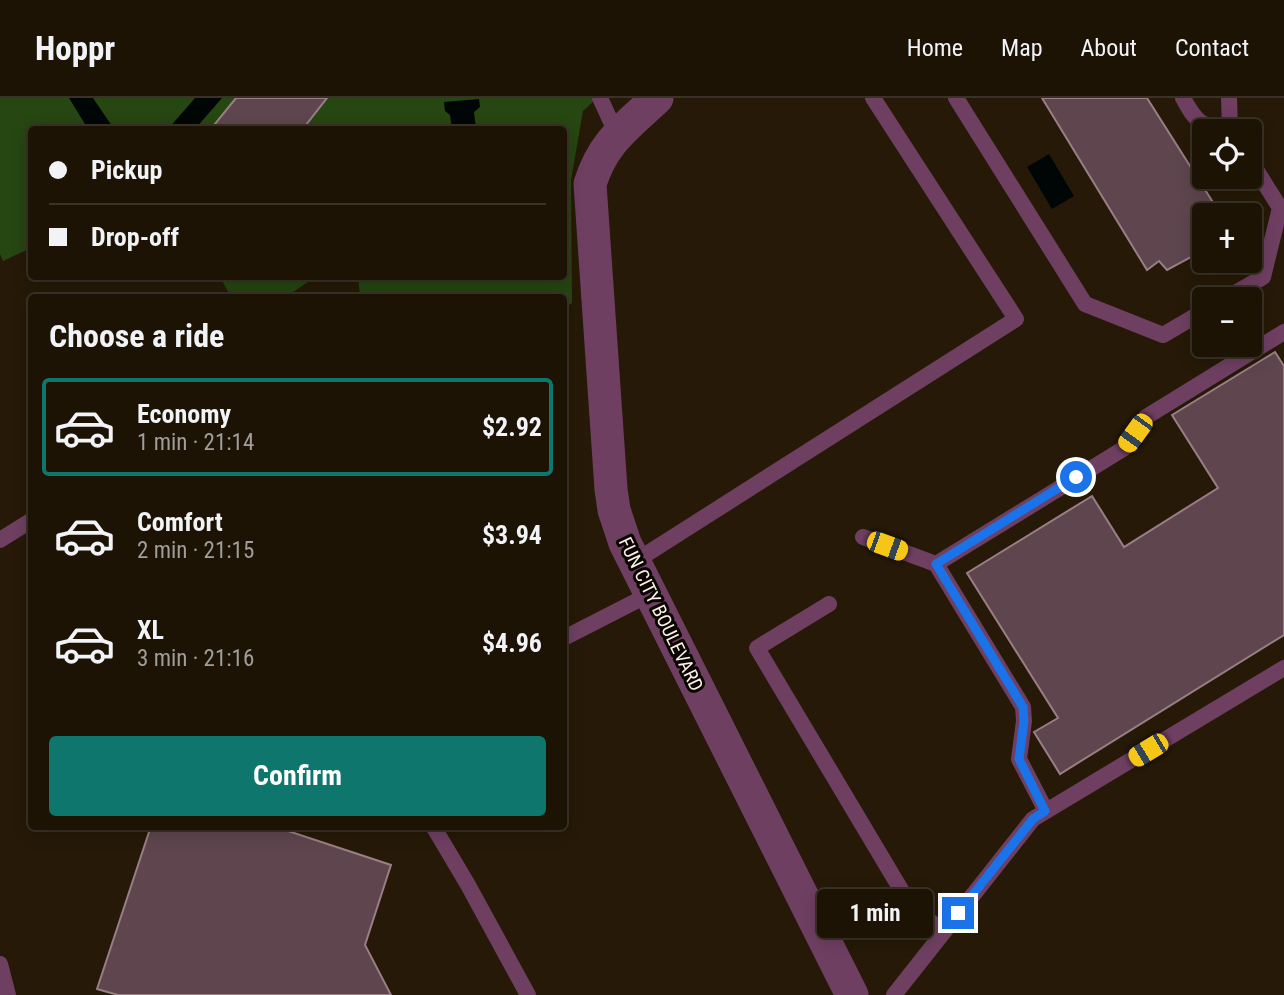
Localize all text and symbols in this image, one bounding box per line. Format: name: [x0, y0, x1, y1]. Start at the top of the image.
text: Hoppr: [35, 29, 115, 68]
text: Home: [907, 34, 963, 62]
text: Map: [1001, 34, 1043, 62]
text: About: [1081, 34, 1137, 62]
text: Contact: [1175, 34, 1249, 62]
map controls: [1192, 119, 1262, 357]
button: locate: [1192, 119, 1262, 189]
text: Pickup: [91, 155, 162, 185]
button: +: [1192, 203, 1262, 273]
text: Drop-off: [91, 222, 179, 252]
button: −: [1192, 287, 1262, 357]
text: Choose a ride: [49, 317, 224, 355]
icon: car: [53, 396, 116, 459]
text: Economy: [137, 399, 231, 429]
car: [1115, 410, 1156, 456]
text: $2.92: [482, 412, 542, 442]
text: 1 min · 21:14: [137, 429, 254, 456]
route start: [1060, 461, 1092, 493]
icon: car: [53, 504, 116, 567]
text: Comfort: [137, 507, 223, 537]
text: $3.94: [482, 520, 542, 550]
car: [864, 529, 911, 563]
street label: FUN CITY BOULEVARD: [614, 533, 708, 695]
text: 2 min · 21:15: [137, 537, 254, 564]
icon: car: [53, 612, 116, 675]
text: XL: [137, 615, 164, 645]
text: $4.96: [482, 628, 542, 658]
text: 3 min · 21:16: [137, 645, 254, 672]
car: [1125, 730, 1172, 770]
button: Confirm: [49, 736, 546, 816]
callout: 1 min: [818, 888, 934, 938]
route end: [942, 897, 974, 929]
text: 1 min: [849, 900, 901, 927]

